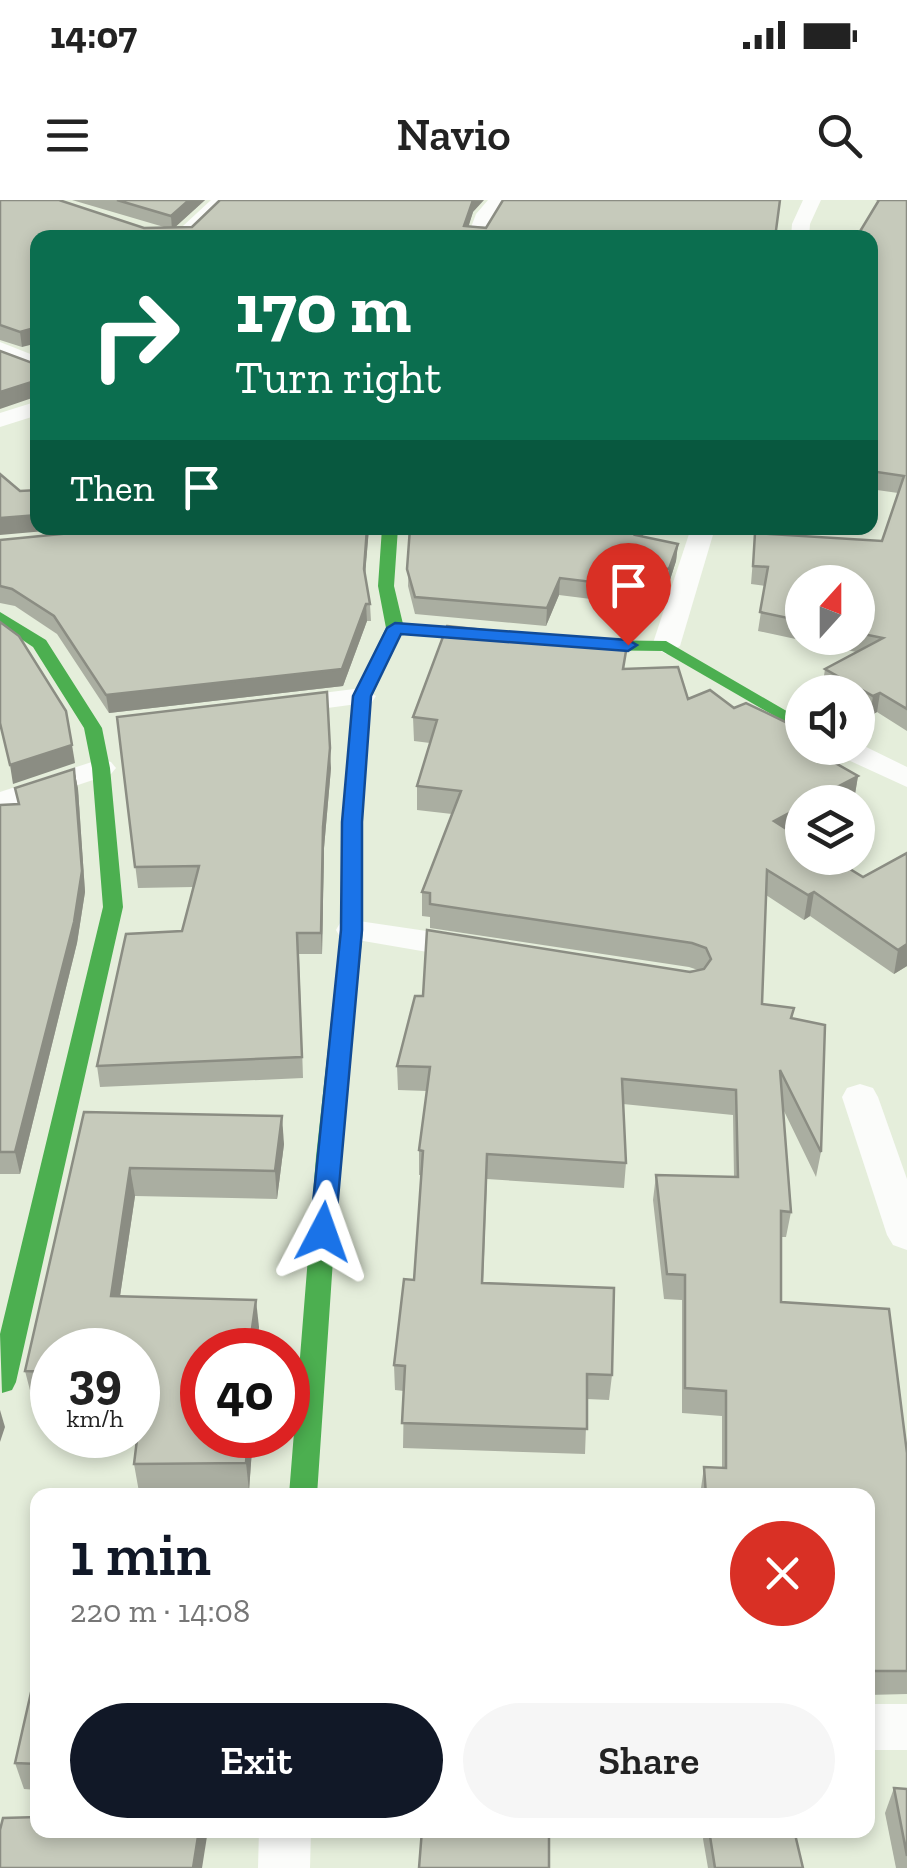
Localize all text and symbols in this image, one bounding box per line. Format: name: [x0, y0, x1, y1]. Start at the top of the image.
text: 14:07: [50, 12, 137, 58]
icon: menu: [40, 108, 95, 163]
text: Navio: [396, 108, 511, 162]
icon: search: [812, 108, 867, 163]
text: 170 m: [235, 266, 411, 350]
icon: right: [70, 270, 200, 400]
text: Turn right: [235, 351, 441, 405]
icon: arrive: [174, 460, 229, 515]
text: Then: [70, 465, 154, 511]
pin: [586, 543, 671, 646]
icon: arrive: [601, 558, 656, 613]
north arrow: [785, 565, 875, 655]
map controls: [785, 565, 875, 875]
button: sound: [785, 675, 875, 765]
button: layers: [785, 785, 875, 875]
position arrow: [271, 1180, 375, 1284]
speed limit sign: 40: [180, 1328, 310, 1458]
text: 39: [68, 1351, 122, 1411]
text: km/h: [66, 1403, 124, 1433]
text: 1 min: [70, 1518, 211, 1590]
button: close: [730, 1521, 835, 1626]
text: 220 m · 14:08: [70, 1592, 250, 1630]
button: Exit: [70, 1703, 443, 1818]
button: Share: [463, 1703, 835, 1818]

